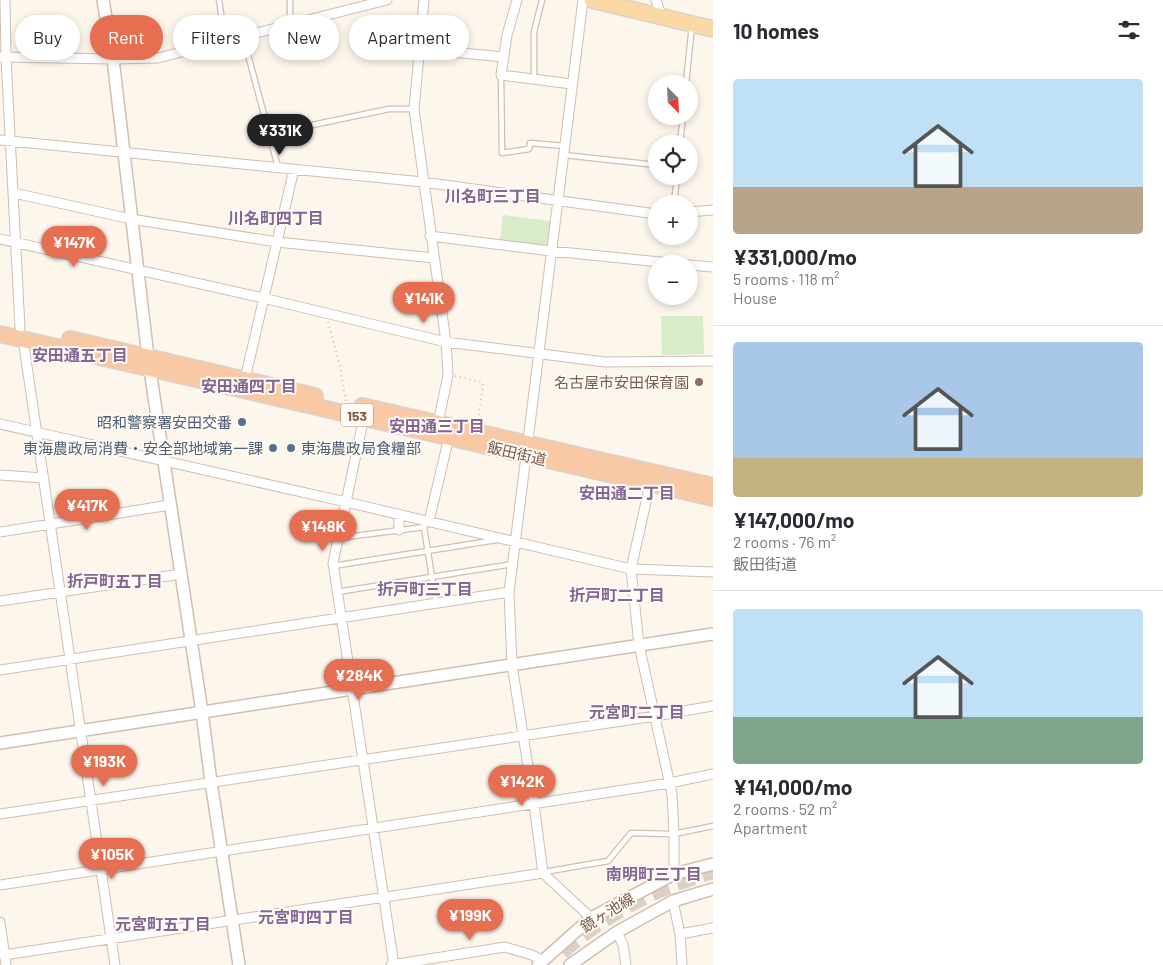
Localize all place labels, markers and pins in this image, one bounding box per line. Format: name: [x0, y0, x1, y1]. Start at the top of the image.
pin: ¥331K: [245, 114, 315, 156]
pin: ¥147K: [39, 226, 109, 268]
pin: ¥141K: [389, 282, 459, 324]
place label: 名古屋市安田保育園: [554, 373, 689, 391]
marker: 名古屋市安田保育園: [693, 376, 705, 388]
place label: 昭和警察署安田交番: [97, 413, 232, 431]
marker: 昭和警察署安田交番: [236, 416, 248, 428]
place label: 東海農政局消費・安全部地域第一課: [23, 439, 263, 457]
place label: 東海農政局食糧部: [301, 439, 421, 457]
marker: 東海農政局消費・安全部地域第一課: [267, 442, 279, 454]
marker: 東海農政局食糧部: [285, 442, 297, 454]
pin: ¥417K: [52, 488, 122, 531]
pin: ¥148K: [288, 510, 358, 552]
pin: ¥284K: [324, 658, 394, 701]
pin: ¥193K: [69, 744, 139, 787]
pin: ¥142K: [487, 764, 557, 807]
pin: ¥105K: [77, 838, 147, 880]
pin: ¥199K: [435, 898, 505, 941]

